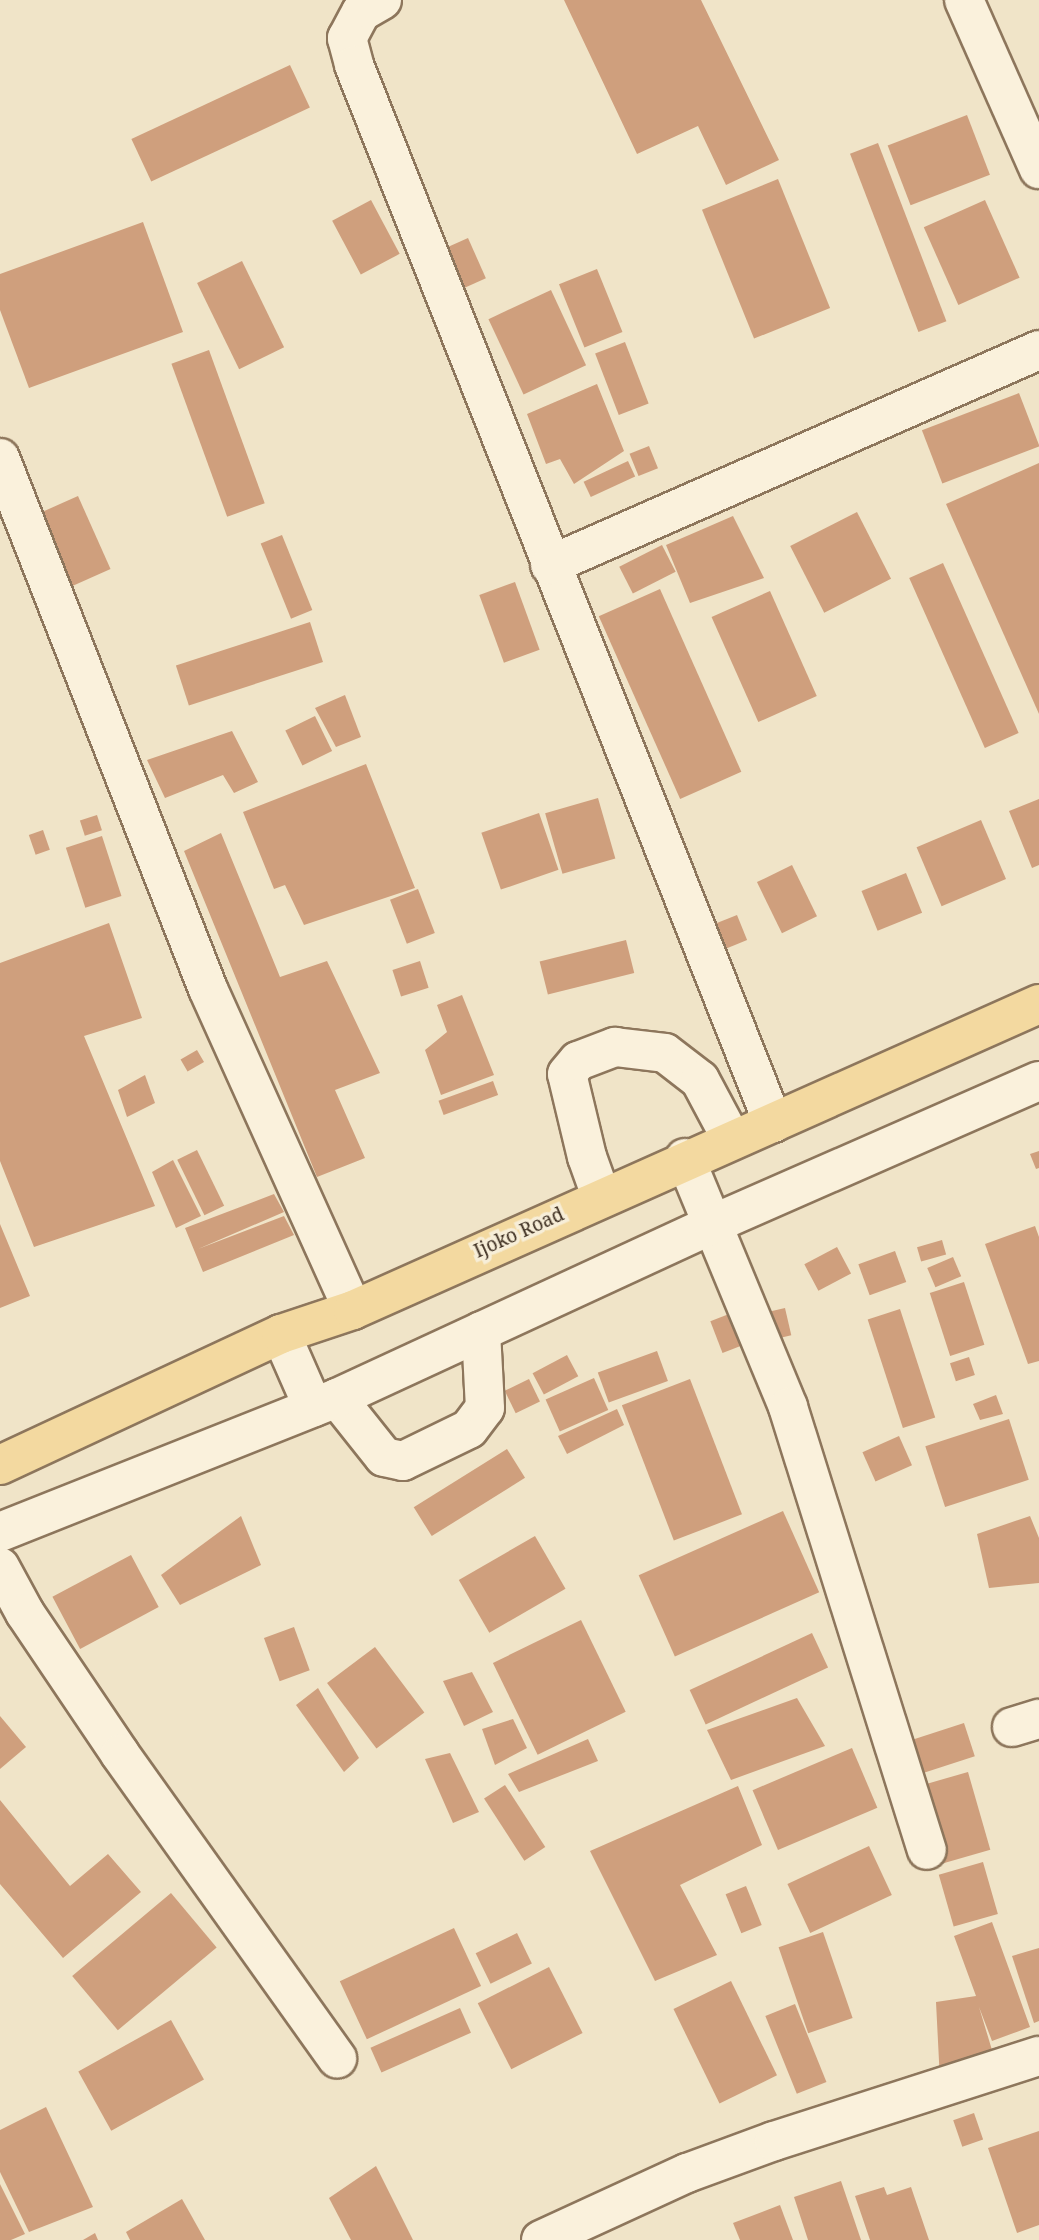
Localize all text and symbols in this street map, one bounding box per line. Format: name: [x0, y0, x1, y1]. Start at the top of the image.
street label: Ijoko Road: [470, 1203, 568, 1263]

